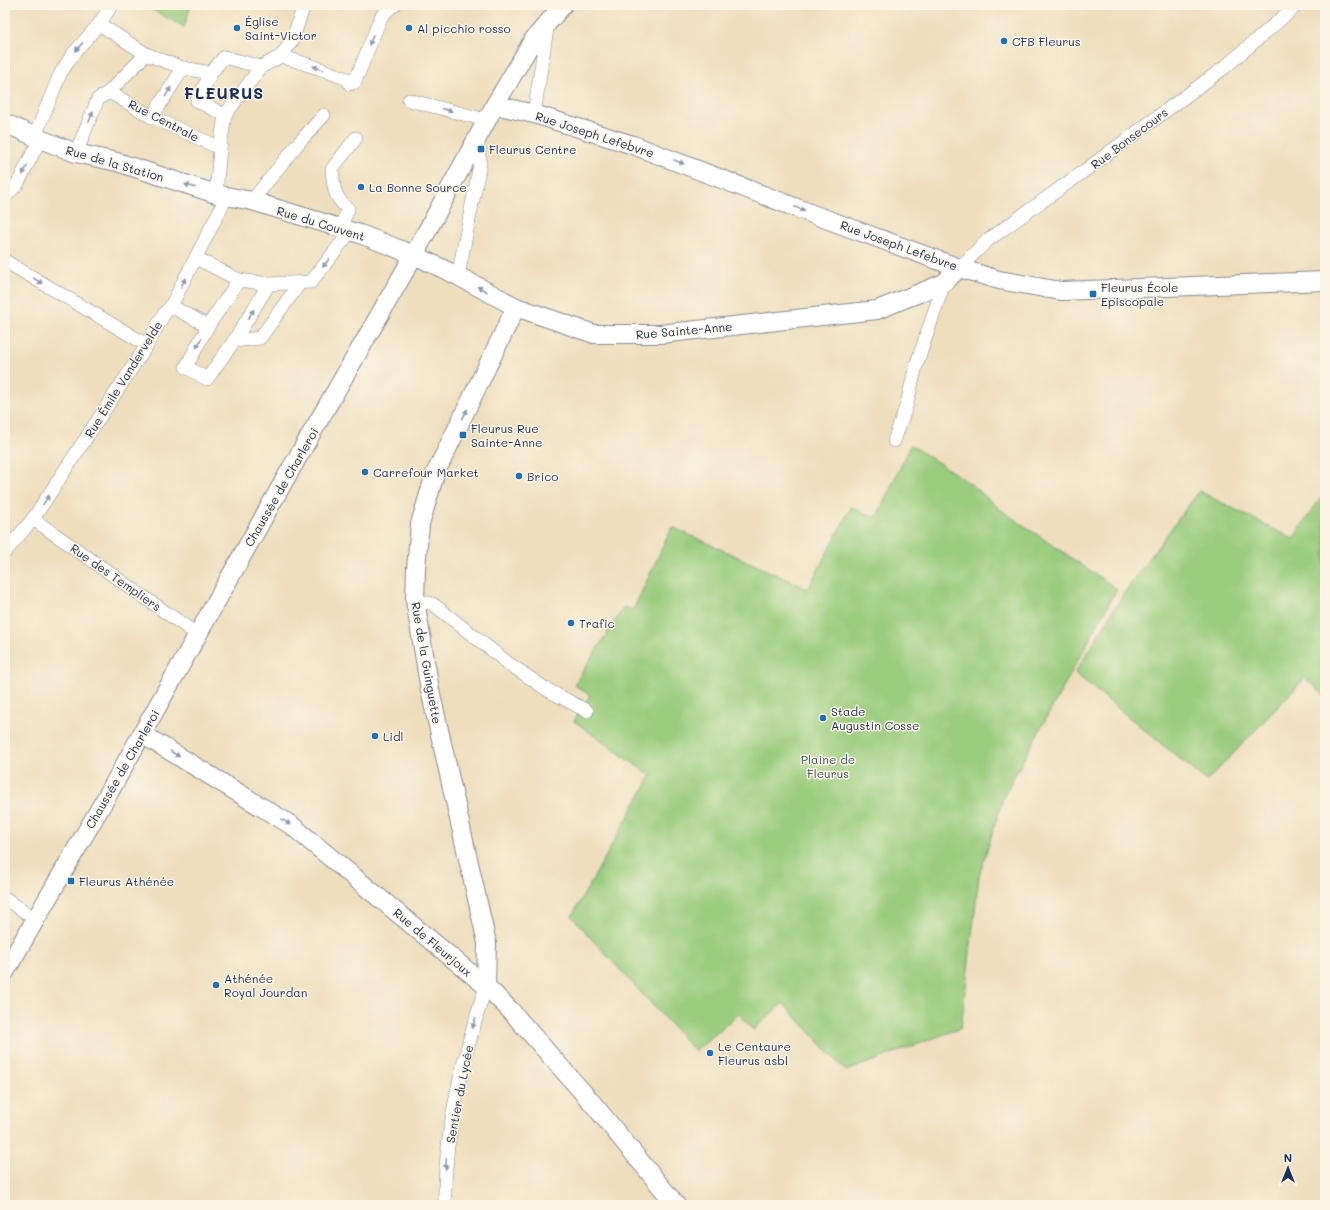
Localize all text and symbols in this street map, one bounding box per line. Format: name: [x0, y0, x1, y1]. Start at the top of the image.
place label: Église Saint-Victor: [245, 13, 317, 43]
place label: Al picchio rosso: [417, 20, 511, 36]
marker: Église Saint-Victor: [232, 23, 242, 33]
marker: Al picchio rosso: [404, 23, 414, 33]
place label: CFB Fleurus: [1012, 33, 1081, 49]
one-way arrow: [368, 34, 374, 46]
marker: CFB Fleurus: [999, 36, 1009, 46]
one-way arrow: [75, 41, 84, 52]
one-way arrow: [312, 65, 324, 71]
district label: FLEURUS: [184, 82, 264, 103]
one-way arrow: [164, 87, 172, 97]
street label: Rue Centrale: [126, 95, 202, 145]
street label: Rue Bonsecours: [1087, 104, 1171, 172]
one-way arrow: [441, 107, 453, 113]
street label: Rue Joseph Lefebvre: [534, 107, 656, 161]
one-way arrow: [88, 110, 94, 122]
street label: Rue de la Station: [64, 141, 166, 185]
place label: Fleurus Centre: [489, 141, 576, 157]
marker: Fleurus Centre: [476, 144, 486, 154]
one-way arrow: [674, 160, 686, 166]
one-way arrow: [22, 164, 28, 176]
place label: La Bonne Source: [369, 179, 467, 195]
one-way arrow: [184, 182, 196, 188]
marker: La Bonne Source: [356, 182, 366, 192]
street label: Rue du Couvent: [275, 202, 367, 244]
one-way arrow: [795, 207, 807, 213]
street label: Rue Joseph Lefebvre: [838, 216, 960, 274]
one-way arrow: [322, 257, 330, 268]
one-way arrow: [33, 277, 43, 285]
one-way arrow: [179, 277, 186, 289]
place label: Fleurus École Episcopale: [1101, 279, 1178, 309]
one-way arrow: [476, 285, 488, 292]
marker: Fleurus École Episcopale: [1088, 289, 1098, 299]
one-way arrow: [247, 308, 254, 320]
street label: Rue Émile Vandervelde: [81, 318, 165, 440]
street label: Rue Sainte-Anne: [635, 318, 733, 342]
one-way arrow: [195, 337, 202, 349]
one-way arrow: [462, 408, 468, 420]
place label: Fleurus Rue Sainte-Anne: [471, 420, 542, 450]
street label: Chaussée de Charleroi: [240, 425, 322, 549]
marker: Fleurus Rue Sainte-Anne: [458, 430, 468, 440]
place label: Carrefour Market: [373, 464, 479, 480]
marker: Carrefour Market: [360, 467, 370, 477]
place label: Brico: [527, 468, 558, 484]
marker: Brico: [514, 471, 524, 481]
one-way arrow: [43, 494, 50, 505]
street label: Rue des Templiers: [67, 540, 165, 614]
street label: Rue de la Guinguette: [408, 601, 446, 725]
place label: Trafic: [579, 615, 615, 631]
marker: Trafic: [566, 618, 576, 628]
place label: Stade Augustin Cosse: [831, 703, 919, 733]
street label: Chaussée de Charleroi: [81, 707, 163, 831]
marker: Stade Augustin Cosse: [818, 713, 828, 723]
place label: Lidl: [383, 728, 404, 744]
marker: Lidl: [370, 731, 380, 741]
one-way arrow: [169, 751, 181, 758]
park label: Plaine de Fleurus: [801, 751, 855, 781]
one-way arrow: [280, 819, 292, 826]
place label: Fleurus Athénée: [79, 873, 174, 889]
marker: Fleurus Athénée: [66, 876, 76, 886]
street label: Rue de Fleurjoux: [390, 904, 476, 980]
place label: Athénée Royal Jourdan: [224, 970, 307, 1000]
marker: Athénée Royal Jourdan: [211, 980, 221, 990]
one-way arrow: [471, 1017, 477, 1029]
place label: Le Centaure Fleurus asbl: [718, 1038, 791, 1068]
street label: Sentier du Lycée: [442, 1044, 476, 1144]
marker: Le Centaure Fleurus asbl: [705, 1048, 715, 1058]
north arrow: [1268, 1148, 1308, 1188]
text: N: [1284, 1150, 1292, 1165]
one-way arrow: [443, 1158, 450, 1170]

